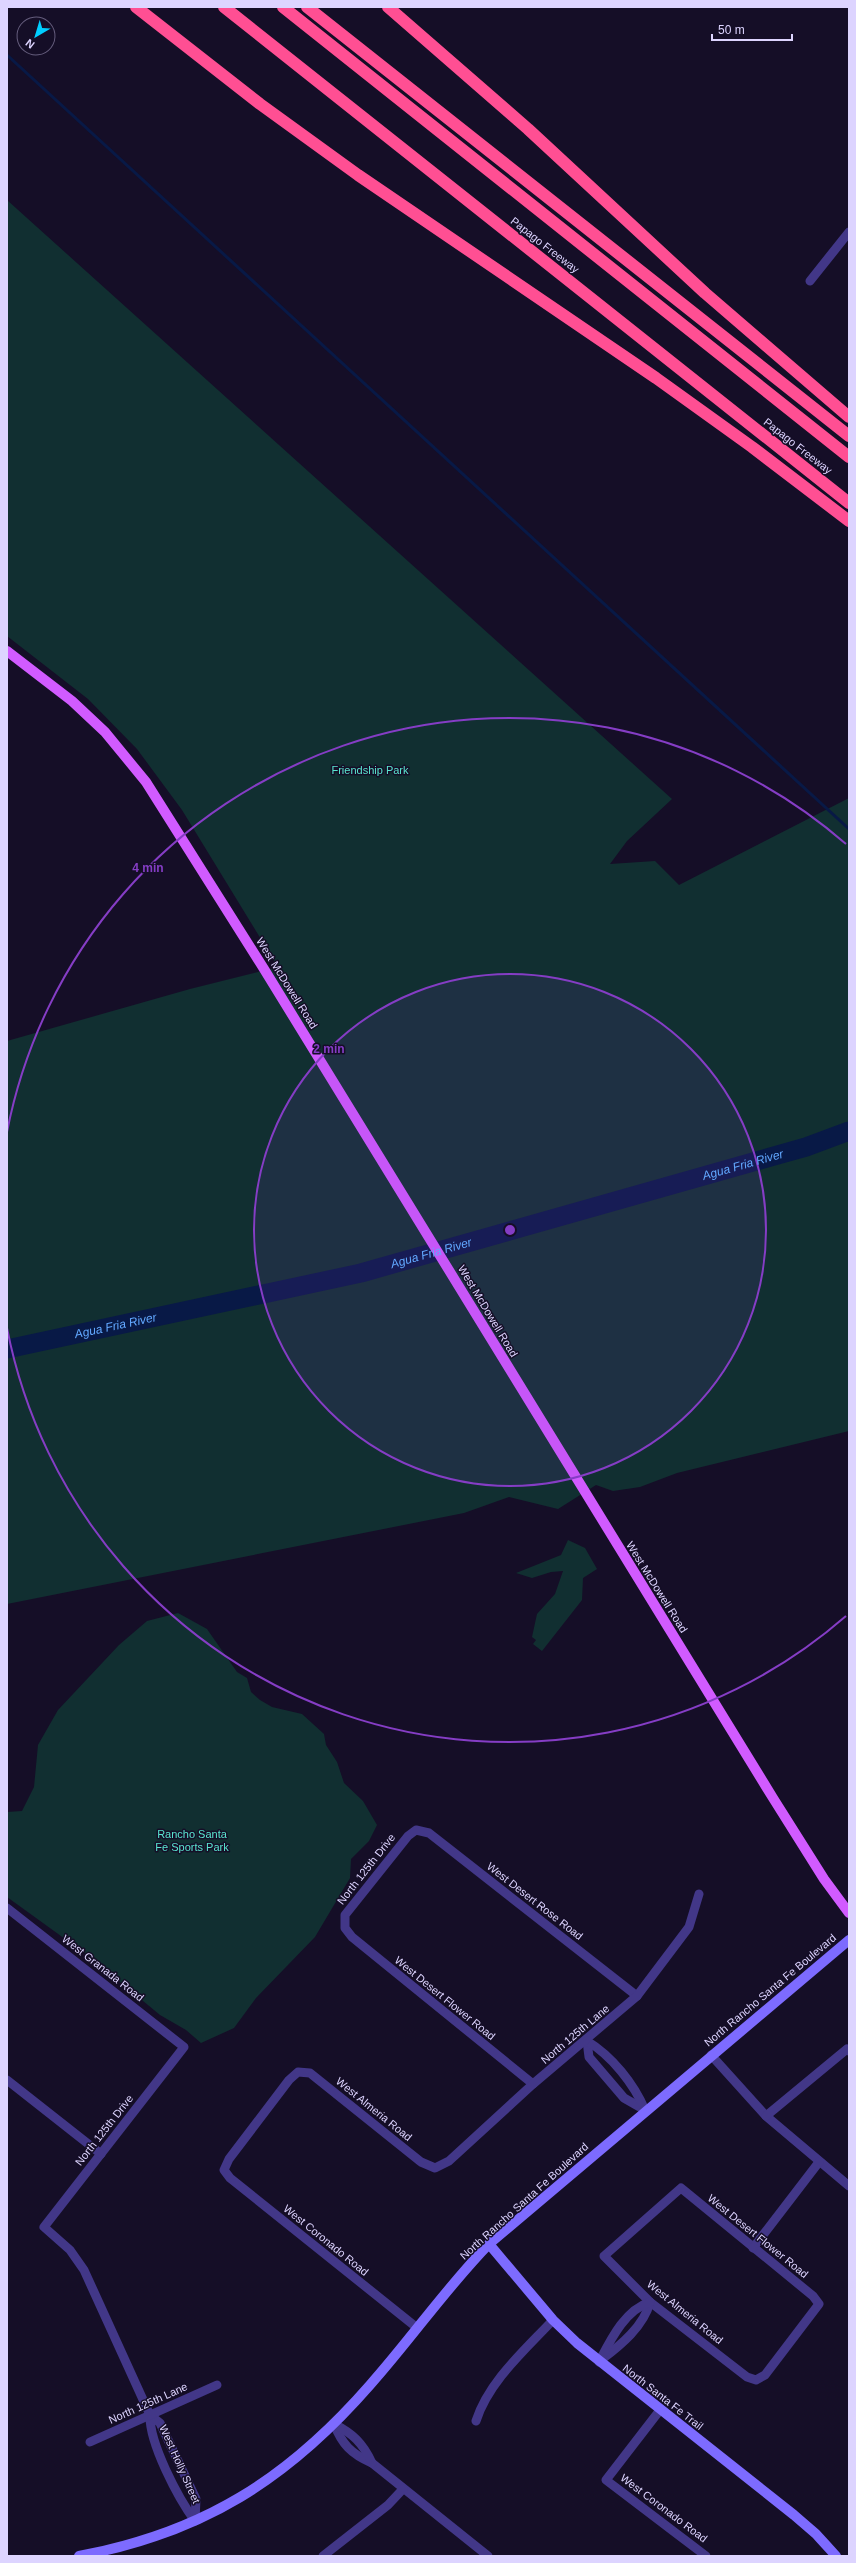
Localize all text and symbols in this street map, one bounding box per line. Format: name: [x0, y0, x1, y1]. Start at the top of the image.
north arrow: [16, 16, 56, 56]
scale bar: [712, 16, 792, 42]
text: 50 m: [718, 23, 745, 37]
text: N: [23, 37, 37, 51]
street label: Papago Freeway: [509, 215, 582, 276]
street label: Papago Freeway: [762, 416, 835, 477]
park label: Friendship Park: [331, 764, 409, 776]
text: 4 min: [132, 861, 164, 875]
street label: West McDowell Road: [254, 935, 320, 1031]
text: 2 min: [313, 1042, 345, 1056]
water label: Agua Fria River: [700, 1146, 786, 1183]
centre of rings: [503, 1223, 517, 1237]
water label: Agua Fria River: [388, 1235, 474, 1272]
street label: West McDowell Road: [456, 1263, 520, 1359]
water label: Agua Fria River: [72, 1310, 159, 1342]
street label: West McDowell Road: [624, 1539, 690, 1635]
park label: Rancho Santa Fe Sports Park: [155, 1828, 229, 1853]
street label: North 125th Drive: [335, 1831, 397, 1907]
street label: West Desert Rose Road: [485, 1860, 585, 1942]
street label: North Rancho Santa Fe Boulevard: [702, 1931, 838, 2049]
street label: West Granada Road: [60, 1932, 146, 2004]
street label: West Desert Flower Road: [392, 1954, 498, 2042]
street label: North 125th Lane: [539, 2002, 611, 2066]
street label: West Almeria Road: [334, 2075, 414, 2143]
street label: North 125th Drive: [73, 2092, 135, 2168]
street label: North Rancho Santa Fe Boulevard: [458, 2140, 590, 2262]
street label: West Desert Flower Road: [705, 2192, 811, 2280]
street label: West Coronado Road: [281, 2202, 371, 2278]
street label: West Almeria Road: [645, 2278, 725, 2346]
street label: North Santa Fe Trail: [621, 2362, 705, 2432]
street label: North 125th Lane: [107, 2380, 189, 2426]
street label: West Holly Street: [157, 2423, 203, 2505]
street label: West Coronado Road: [618, 2471, 710, 2545]

